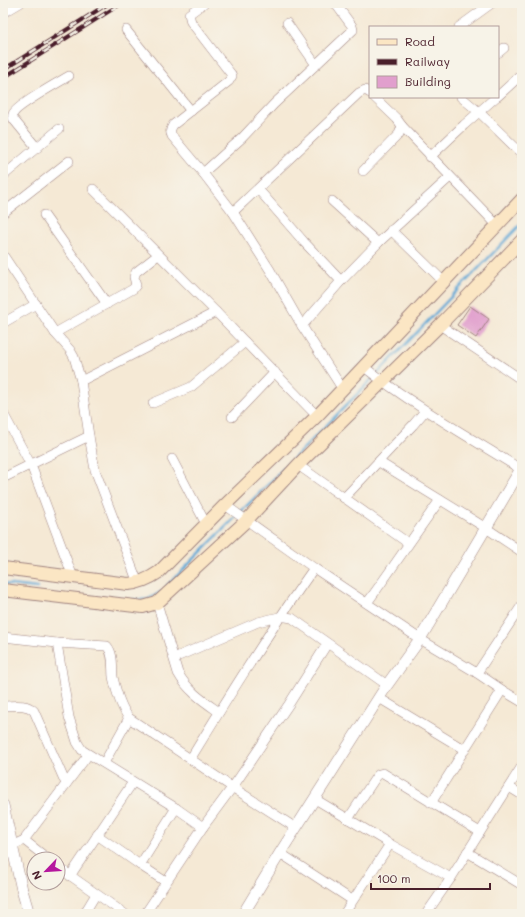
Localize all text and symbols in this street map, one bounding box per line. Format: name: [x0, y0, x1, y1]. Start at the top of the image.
legend: [369, 26, 499, 98]
text: Road: [405, 33, 435, 49]
text: Railway: [405, 53, 450, 69]
text: Building: [405, 73, 451, 89]
north arrow: [26, 851, 66, 891]
scale bar: [371, 865, 490, 891]
text: N: [28, 868, 45, 882]
text: 100 m: [377, 870, 411, 886]

